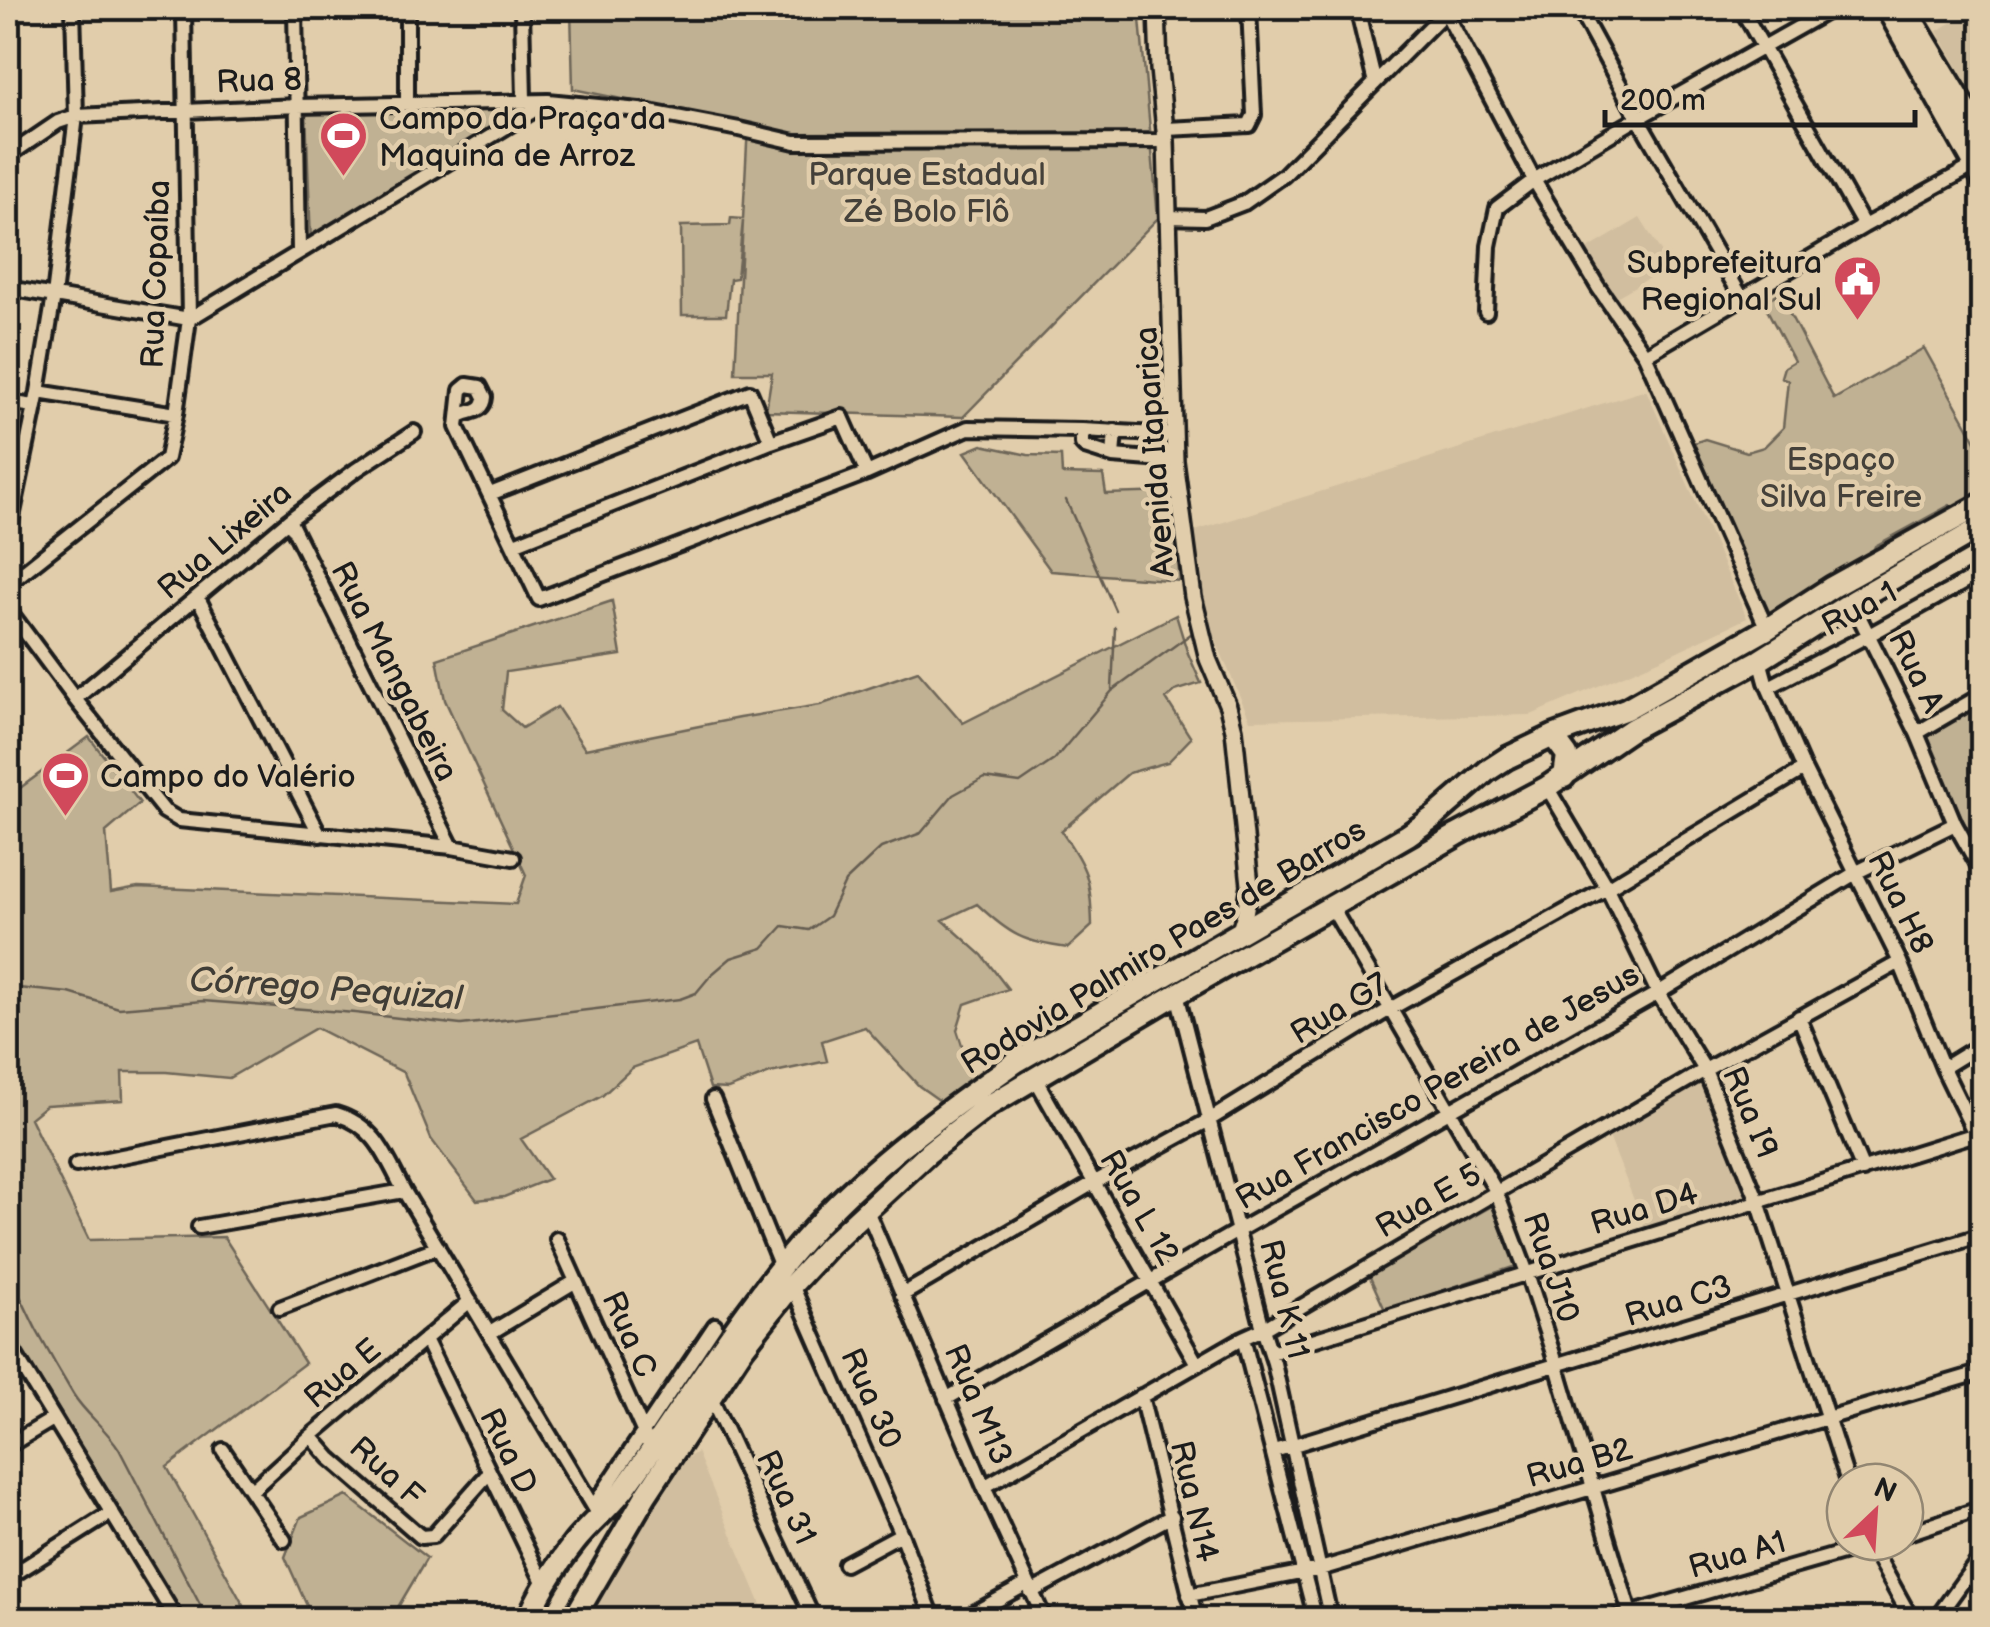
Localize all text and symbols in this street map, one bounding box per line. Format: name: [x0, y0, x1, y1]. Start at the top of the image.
street label: Rua 8: [215, 61, 303, 102]
scale bar: [1605, 65, 1915, 127]
text: 200 m: [1620, 83, 1706, 119]
place label: Campo da Praça da Maquina de Arroz: [379, 100, 666, 176]
sports icon: Campo da Praça da Maquina de Arroz: [318, 110, 370, 178]
park label: Parque Estadual Zé Bolo Flô: [808, 156, 1046, 232]
street label: Rua Copaíba: [134, 179, 179, 369]
place label: Subprefeitura Regional Sul: [1627, 244, 1822, 320]
public building icon: Subprefeitura Regional Sul: [1831, 254, 1883, 322]
street label: Avenida Itaparica: [1127, 325, 1184, 578]
park label: Espaço Silva Freire: [1760, 441, 1922, 517]
street label: Rua Lixeira: [150, 474, 300, 608]
street label: Rua Mangabeira: [322, 555, 466, 788]
street label: Rua 1: [1815, 573, 1904, 645]
street label: Rua A: [1879, 624, 1952, 720]
sports icon: Campo do Valério: [39, 750, 91, 818]
place label: Campo do Valério: [100, 758, 356, 797]
street label: Rodovia Palmiro Paes de Barros: [954, 811, 1373, 1084]
street label: Rua H8: [1858, 845, 1941, 960]
street label: Rua Francisco Pereira de Jesus: [1229, 956, 1647, 1219]
water label: Córrego Pequizal: [188, 958, 465, 1021]
street label: Rua G7: [1284, 965, 1396, 1054]
street label: Rua I9: [1713, 1061, 1786, 1164]
street label: Rua L 12: [1090, 1144, 1187, 1272]
street label: Rua E 5: [1369, 1156, 1488, 1247]
street label: Rua D4: [1586, 1175, 1703, 1244]
street label: Rua J10: [1514, 1207, 1588, 1328]
street label: Rua K 11: [1250, 1236, 1317, 1363]
street label: Rua C3: [1620, 1267, 1737, 1336]
street label: Rua C: [592, 1286, 665, 1384]
street label: Rua E: [297, 1331, 389, 1418]
street label: Rua M13: [935, 1339, 1020, 1471]
street label: Rua 30: [831, 1342, 910, 1455]
street label: Rua D: [470, 1402, 545, 1501]
street label: Rua F: [341, 1429, 432, 1516]
street label: Rua B2: [1522, 1430, 1637, 1497]
street label: Rua N14: [1161, 1437, 1227, 1566]
street label: Rua 31: [747, 1444, 824, 1551]
north arrow: [1825, 1462, 1925, 1562]
text: N: [1868, 1471, 1901, 1510]
street label: Rua A1: [1684, 1523, 1790, 1588]

